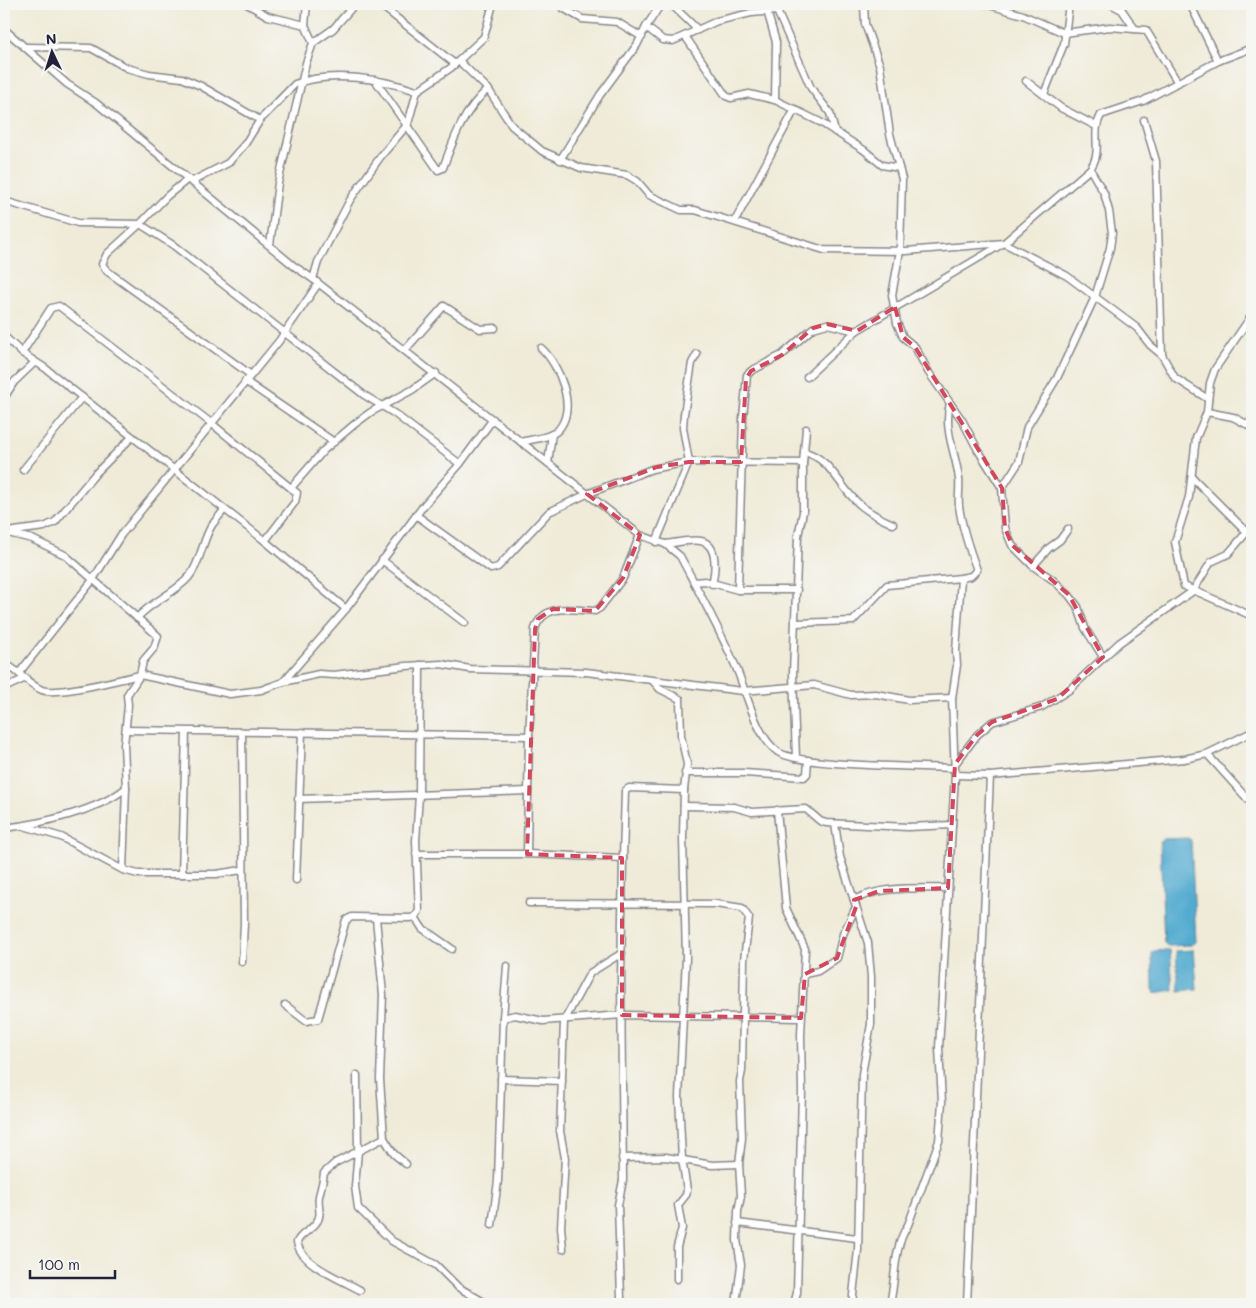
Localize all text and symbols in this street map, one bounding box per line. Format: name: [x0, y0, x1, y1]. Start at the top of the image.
north arrow: [28, 28, 78, 78]
text: N: [45, 29, 57, 48]
scale bar: [30, 1248, 115, 1280]
text: 100 m: [38, 1254, 80, 1274]

